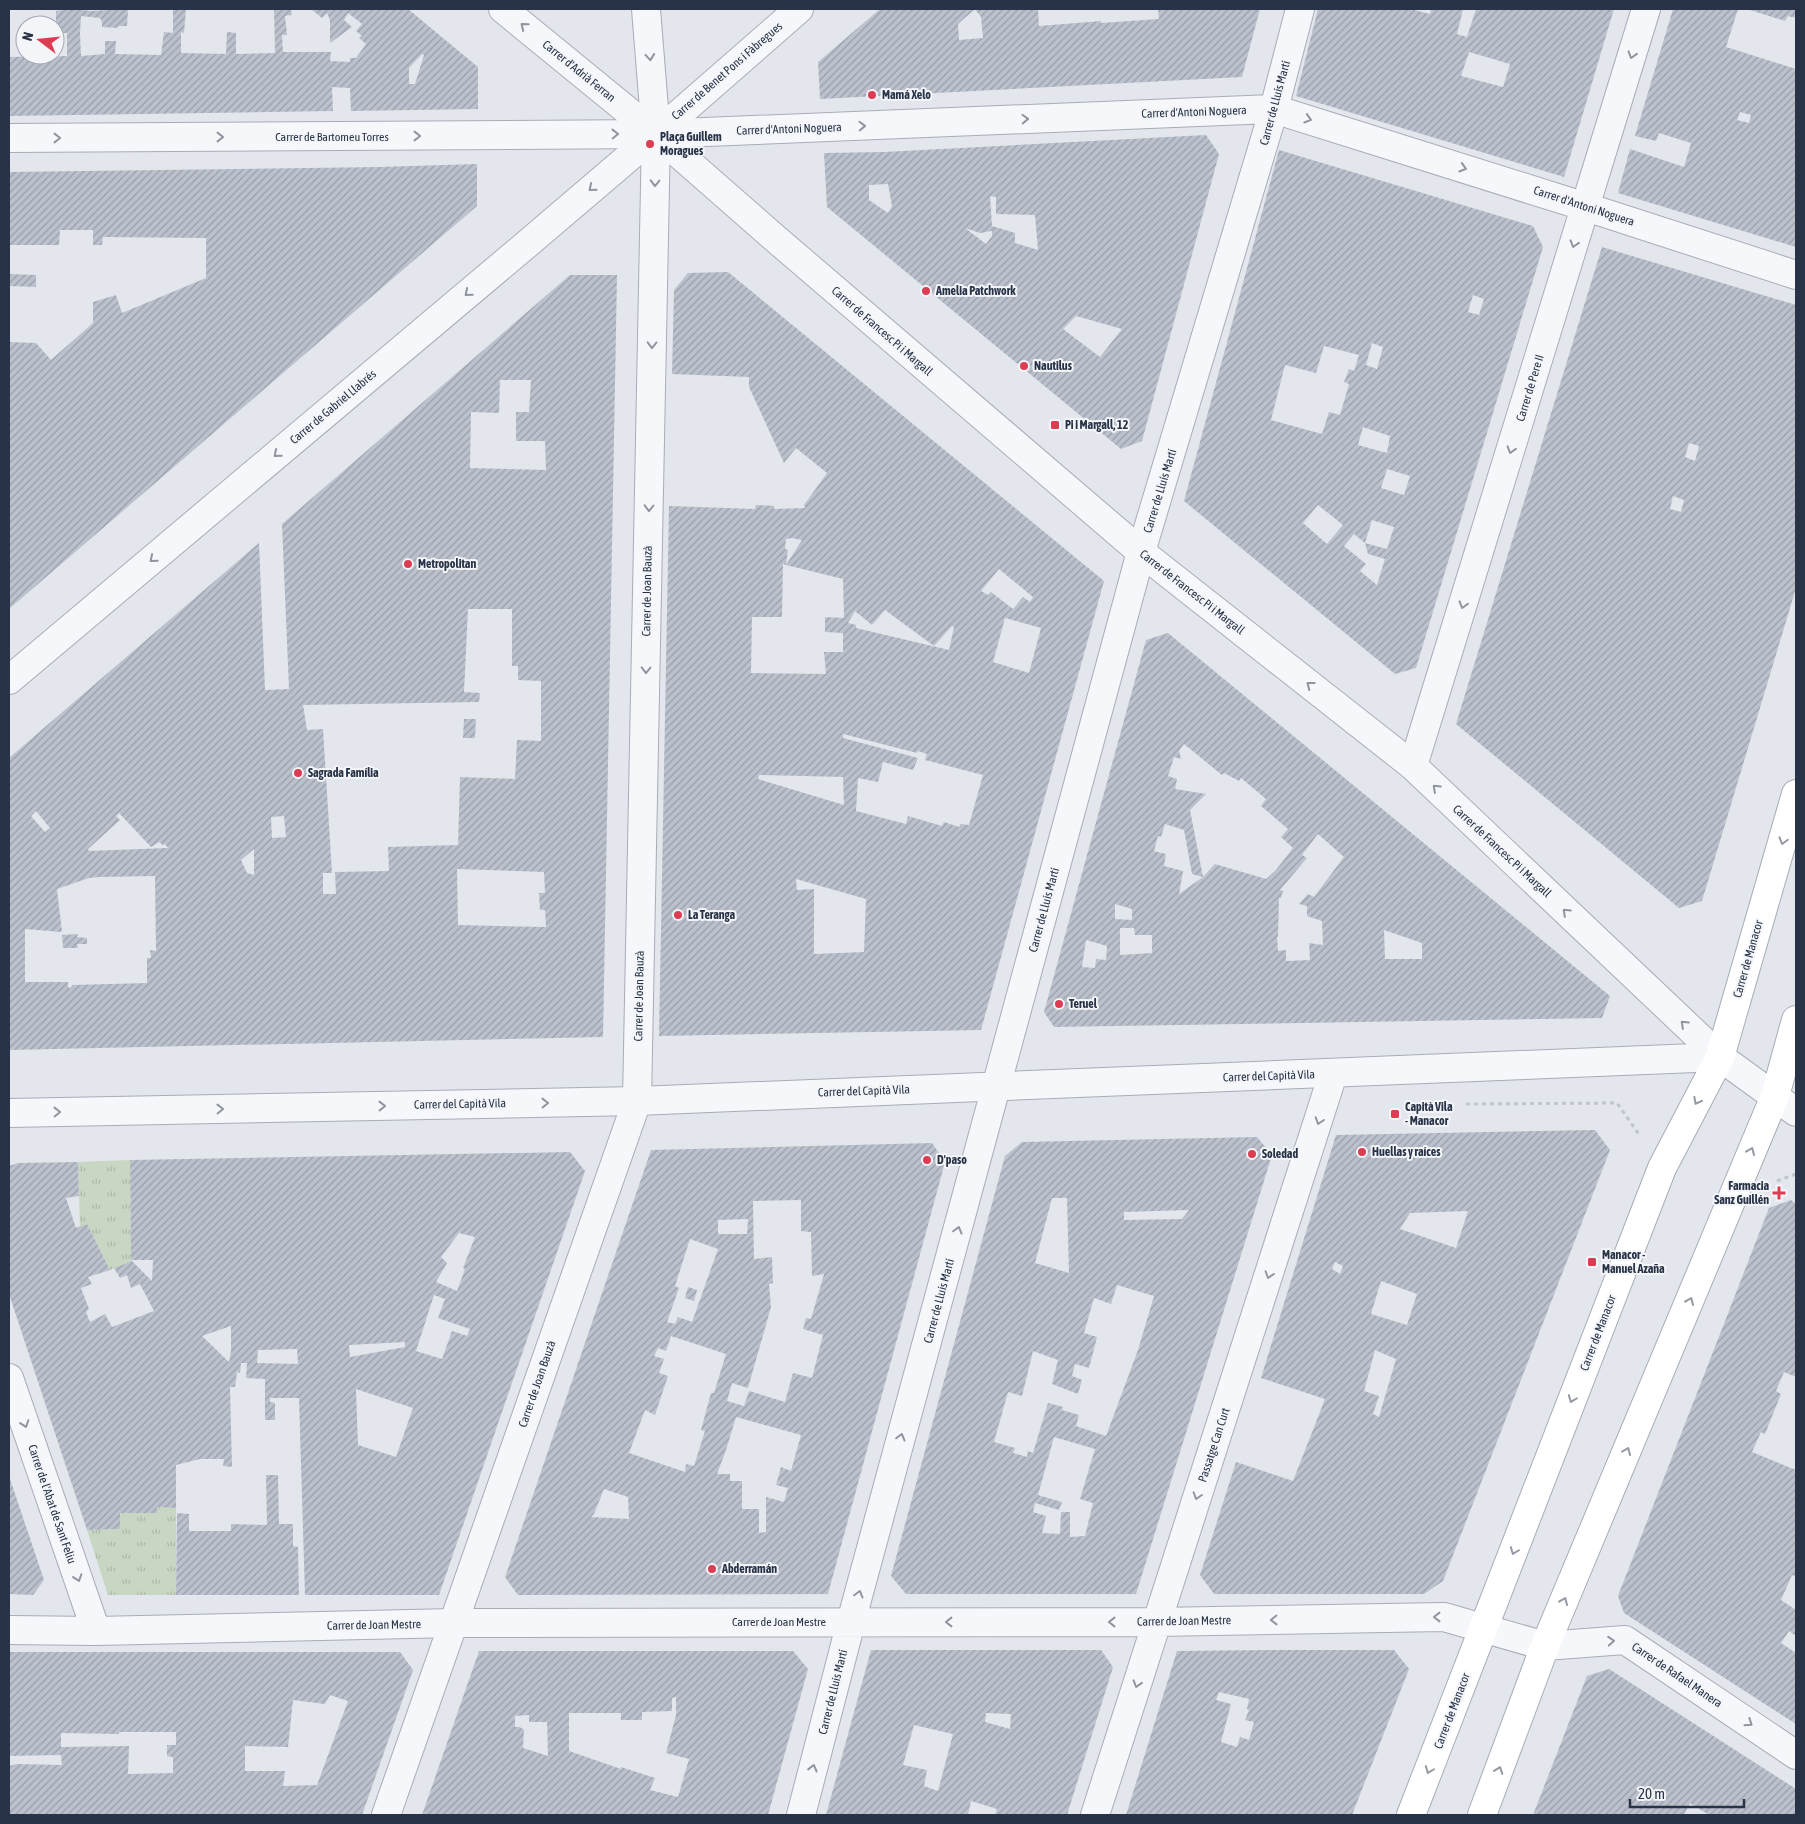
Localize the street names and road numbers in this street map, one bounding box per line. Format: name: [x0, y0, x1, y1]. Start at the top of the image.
street label: Carrer de Benet Pons i Fàbregues: [669, 19, 785, 123]
street label: Carrer d'Adrià Ferran: [540, 37, 618, 105]
street label: Carrer de Lluís Martí: [1257, 59, 1293, 147]
street label: Carrer d'Antoni Noguera: [1141, 103, 1247, 121]
street label: Carrer d'Antoni Noguera: [736, 120, 842, 138]
street label: Carrer de Bartomeu Torres: [275, 130, 389, 144]
street label: Carrer d'Antoni Noguera: [1532, 183, 1636, 229]
street label: Carrer de Francesc Pi i Margall: [829, 283, 936, 379]
street label: Carrer de Pere II: [1513, 353, 1547, 423]
street label: Carrer de Gabriel Llabrés: [287, 367, 379, 447]
street label: Carrer de Lluís Martí: [1141, 447, 1179, 535]
street label: Carrer de Joan Bauzà: [639, 545, 655, 637]
street label: Carrer de Francesc Pi i Margall: [1137, 547, 1248, 638]
street label: Carrer de Francesc Pi i Margall: [1450, 802, 1555, 901]
street label: Carrer de Lluís Martí: [1026, 866, 1062, 954]
street label: Carrer de Manacor: [1730, 918, 1766, 999]
street label: Carrer de Joan Bauzà: [631, 950, 647, 1042]
street label: Carrer del Capità Vila: [1223, 1067, 1315, 1085]
street label: Carrer del Capità Vila: [818, 1082, 910, 1100]
street label: Carrer del Capità Vila: [414, 1096, 506, 1112]
street label: Carrer de Lluís Martí: [921, 1257, 957, 1345]
street label: Carrer de Manacor: [1577, 1293, 1619, 1373]
street label: Carrer de Joan Bauzà: [516, 1339, 558, 1429]
street label: Passatge Can Curt: [1195, 1406, 1233, 1484]
street label: Carrer de l'Abat de Sant Feliu: [25, 1443, 79, 1566]
street label: Carrer de Joan Mestre: [1137, 1613, 1231, 1629]
street label: Carrer de Joan Mestre: [732, 1615, 826, 1629]
street label: Carrer de Joan Mestre: [327, 1617, 421, 1633]
street label: Carrer de Rafael Manera: [1629, 1640, 1725, 1710]
street label: Carrer de Lluís Martí: [816, 1648, 850, 1736]
street label: Carrer de Manacor: [1431, 1671, 1473, 1751]

